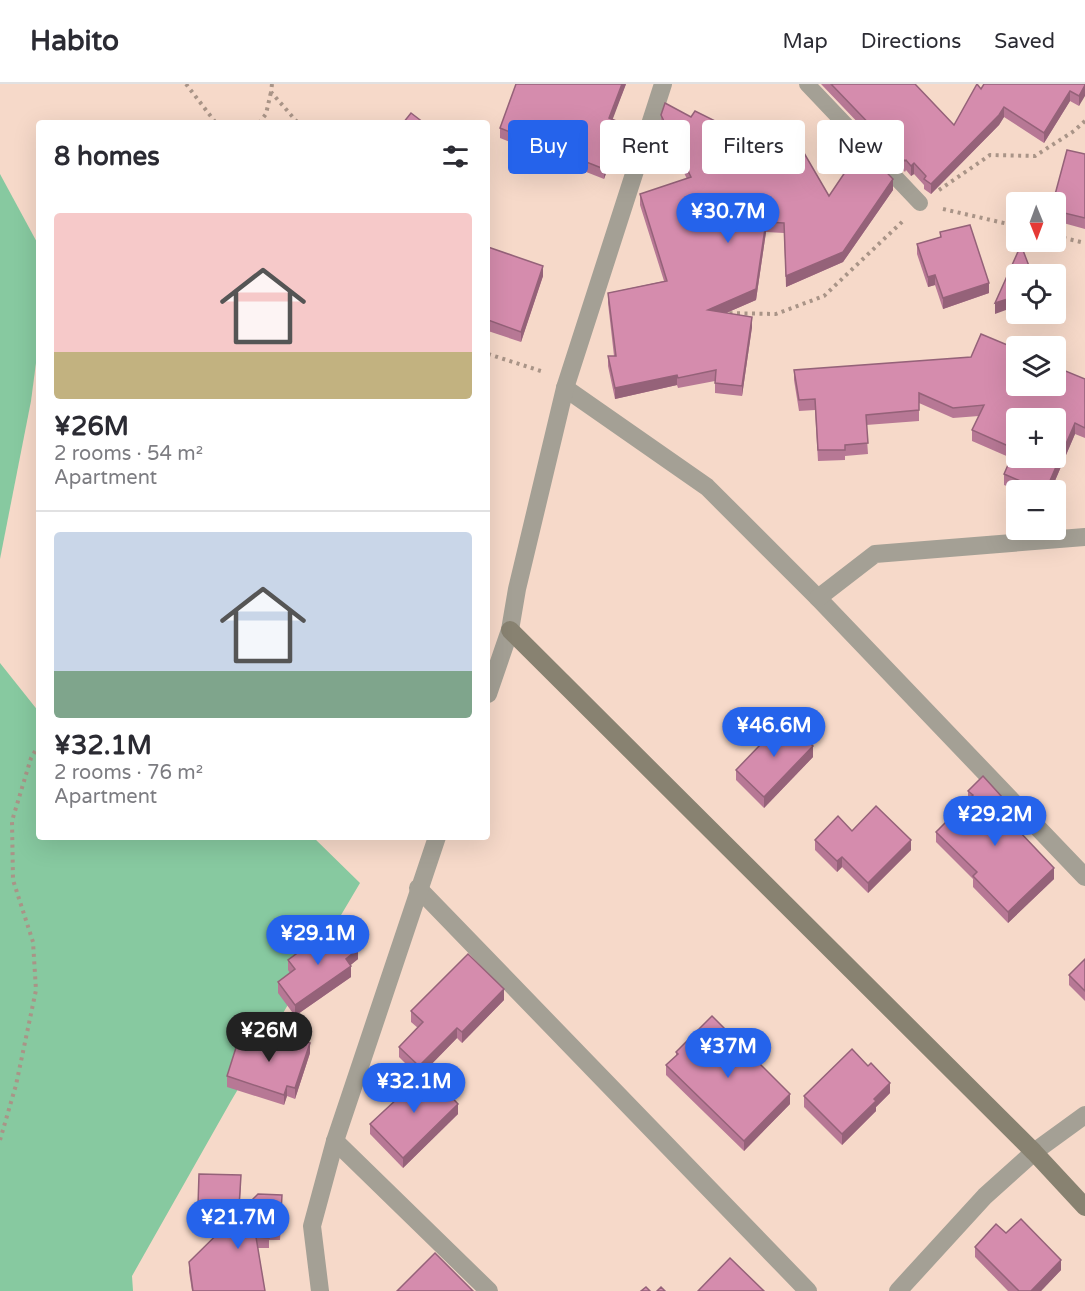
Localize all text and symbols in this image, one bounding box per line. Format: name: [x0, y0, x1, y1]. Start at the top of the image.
text: Habito: [30, 24, 119, 58]
text: Map: [782, 29, 828, 54]
text: Directions: [861, 29, 961, 54]
text: Saved: [994, 29, 1055, 54]
chip: Buy: [508, 120, 588, 174]
chip: Rent: [600, 120, 690, 174]
chip: Filters: [702, 120, 805, 174]
chip: New: [817, 120, 904, 174]
icon: filters: [439, 140, 472, 173]
text: 8 homes: [54, 141, 160, 172]
north arrow: [1006, 192, 1066, 252]
map controls: [1006, 192, 1066, 540]
pin: ¥30.7M: [679, 193, 777, 244]
text: ¥30.7M: [690, 200, 766, 224]
icon: home: [209, 252, 317, 360]
button: locate: [1006, 264, 1066, 324]
button: layers: [1006, 336, 1066, 396]
button: +: [1006, 408, 1066, 468]
text: ¥26M: [54, 411, 129, 442]
text: 2 rooms · 54 m²: [54, 442, 203, 466]
text: Apartment: [54, 466, 157, 490]
button: −: [1006, 480, 1066, 540]
icon: home: [209, 571, 317, 679]
pin: ¥46.6M: [725, 707, 823, 758]
text: ¥46.6M: [736, 714, 812, 738]
text: ¥32.1M: [54, 730, 152, 761]
text: 2 rooms · 76 m²: [54, 761, 203, 785]
text: Apartment: [54, 785, 157, 809]
pin: ¥29.2M: [946, 796, 1044, 847]
text: ¥29.2M: [957, 803, 1033, 827]
pin: ¥29.1M: [269, 915, 367, 966]
text: ¥29.1M: [280, 922, 356, 946]
pin: ¥26M: [233, 1012, 305, 1063]
text: ¥26M: [240, 1019, 298, 1043]
pin: ¥37M: [692, 1028, 764, 1079]
text: ¥37M: [699, 1035, 757, 1059]
pin: ¥32.1M: [365, 1063, 463, 1114]
text: ¥32.1M: [376, 1070, 452, 1094]
pin: ¥21.7M: [189, 1199, 287, 1250]
text: ¥21.7M: [200, 1206, 276, 1230]

